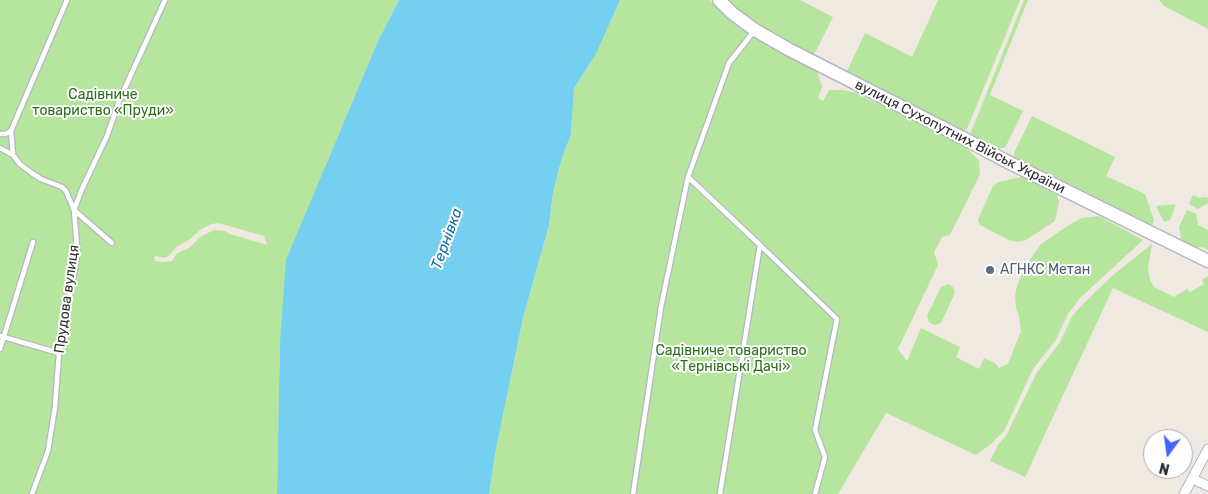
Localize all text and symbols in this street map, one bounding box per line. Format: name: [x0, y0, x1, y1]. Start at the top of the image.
street label: вулиця Сухопутних Військ України: [852, 76, 1068, 198]
park label: Садівниче товариство «Пруди»: [32, 87, 174, 120]
water label: Тернівка: [428, 206, 466, 272]
street label: Прудова вулиця: [51, 244, 83, 354]
place label: АГНКС Метан: [1000, 262, 1090, 278]
marker: АГНКС Метан: [984, 264, 996, 276]
park label: Садівниче товариство «Тернівські Дачі»: [655, 343, 807, 376]
north arrow: [1143, 429, 1193, 479]
text: N: [1158, 459, 1171, 478]

